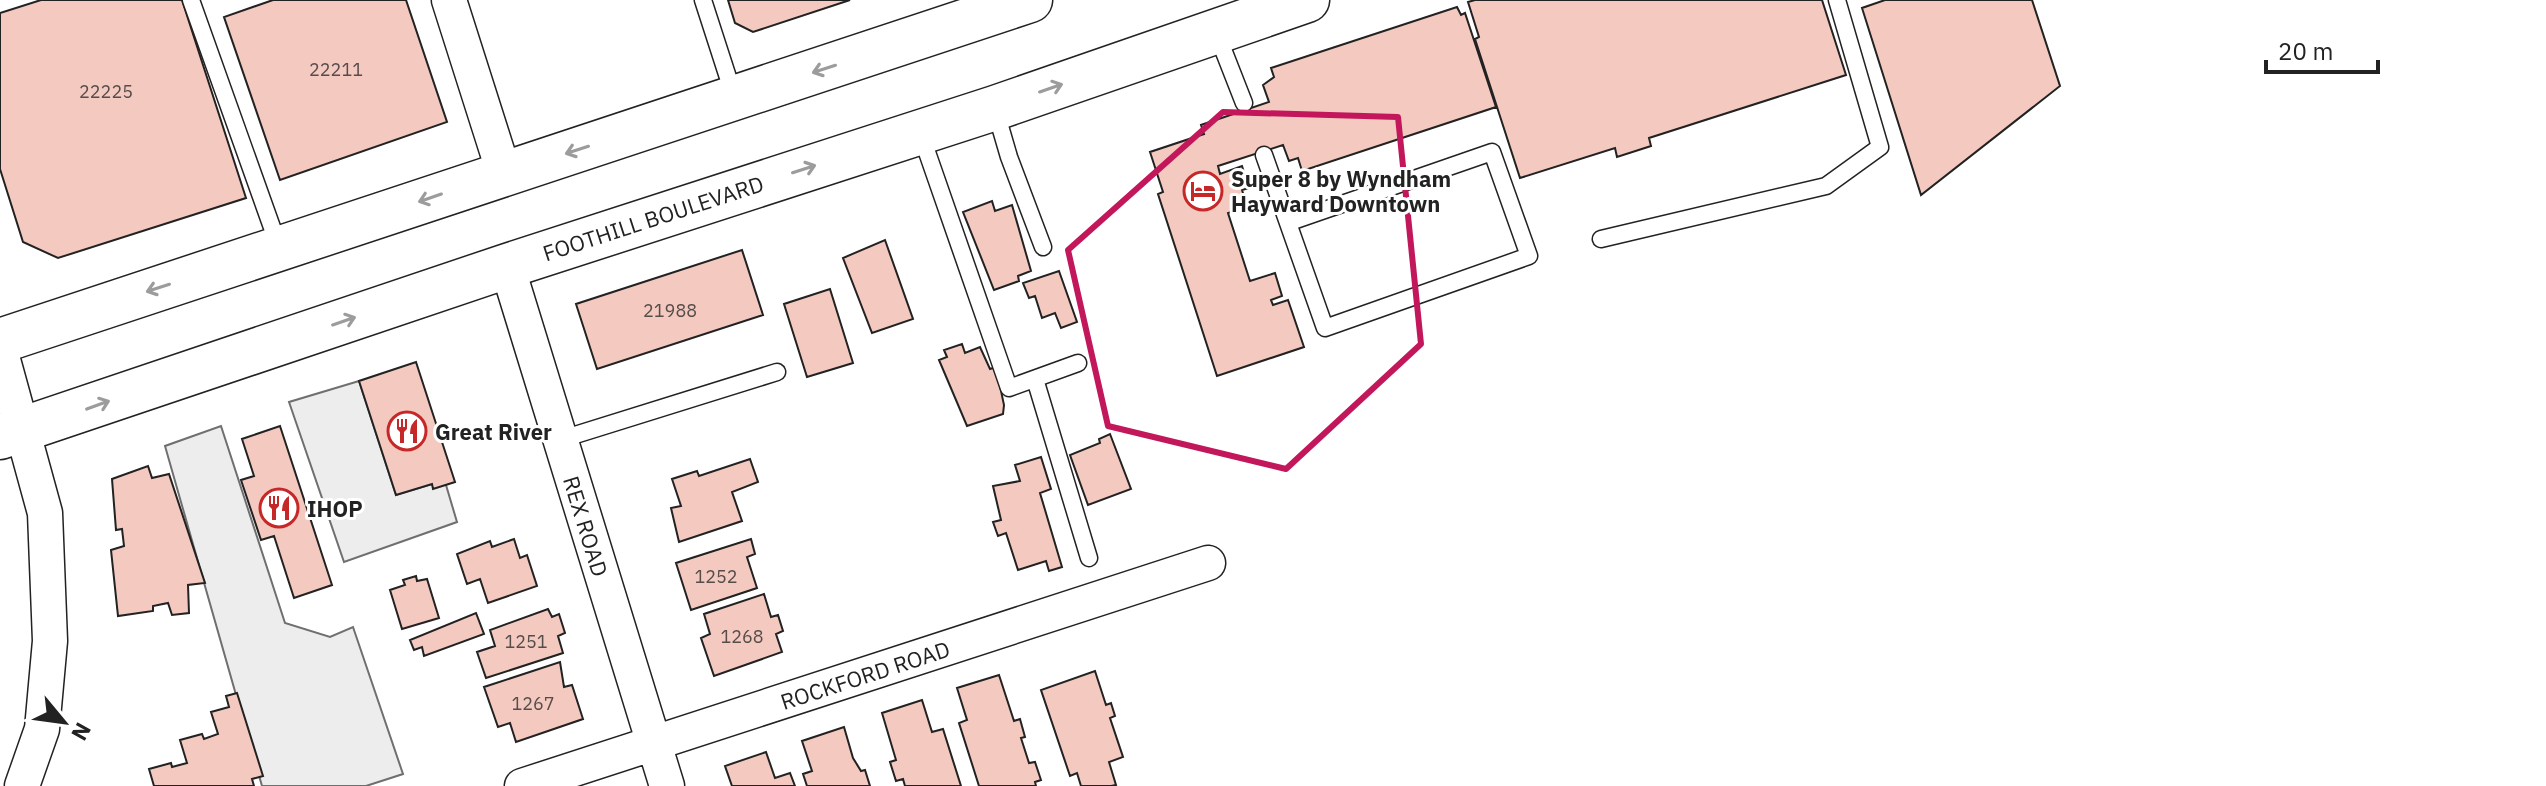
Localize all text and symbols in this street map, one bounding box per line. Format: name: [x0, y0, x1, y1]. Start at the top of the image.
scale bar: [2266, 24, 2378, 74]
text: 20 m: [2278, 35, 2333, 67]
house number: 22211: [309, 58, 363, 81]
one-way arrow: [811, 62, 837, 77]
house number: 22225: [79, 80, 133, 103]
one-way arrow: [1038, 80, 1063, 95]
one-way arrow: [564, 143, 589, 158]
one-way arrow: [791, 160, 816, 175]
place label: Super 8 by Wyndham Hayward Downtown: [1231, 164, 1451, 218]
street label: FOOTHILL BOULEVARD: [539, 169, 767, 267]
hotel icon: Super 8 by Wyndham Hayward Downtown: [1182, 170, 1224, 212]
one-way arrow: [418, 192, 443, 207]
one-way arrow: [146, 281, 171, 296]
house number: 21988: [643, 299, 697, 322]
one-way arrow: [332, 312, 357, 327]
one-way arrow: [86, 397, 110, 411]
restaurant icon: Great River: [386, 410, 428, 452]
place label: Great River: [435, 417, 552, 446]
street label: REX ROAD: [557, 472, 615, 580]
restaurant icon: IHOP: [258, 487, 300, 529]
place label: IHOP: [307, 494, 363, 523]
house number: 1252: [694, 565, 738, 588]
house number: 1268: [720, 625, 764, 648]
house number: 1251: [504, 630, 548, 653]
street label: ROCKFORD ROAD: [777, 634, 953, 716]
north arrow: [24, 682, 104, 762]
house number: 1267: [511, 692, 555, 715]
text: N: [65, 718, 98, 746]

